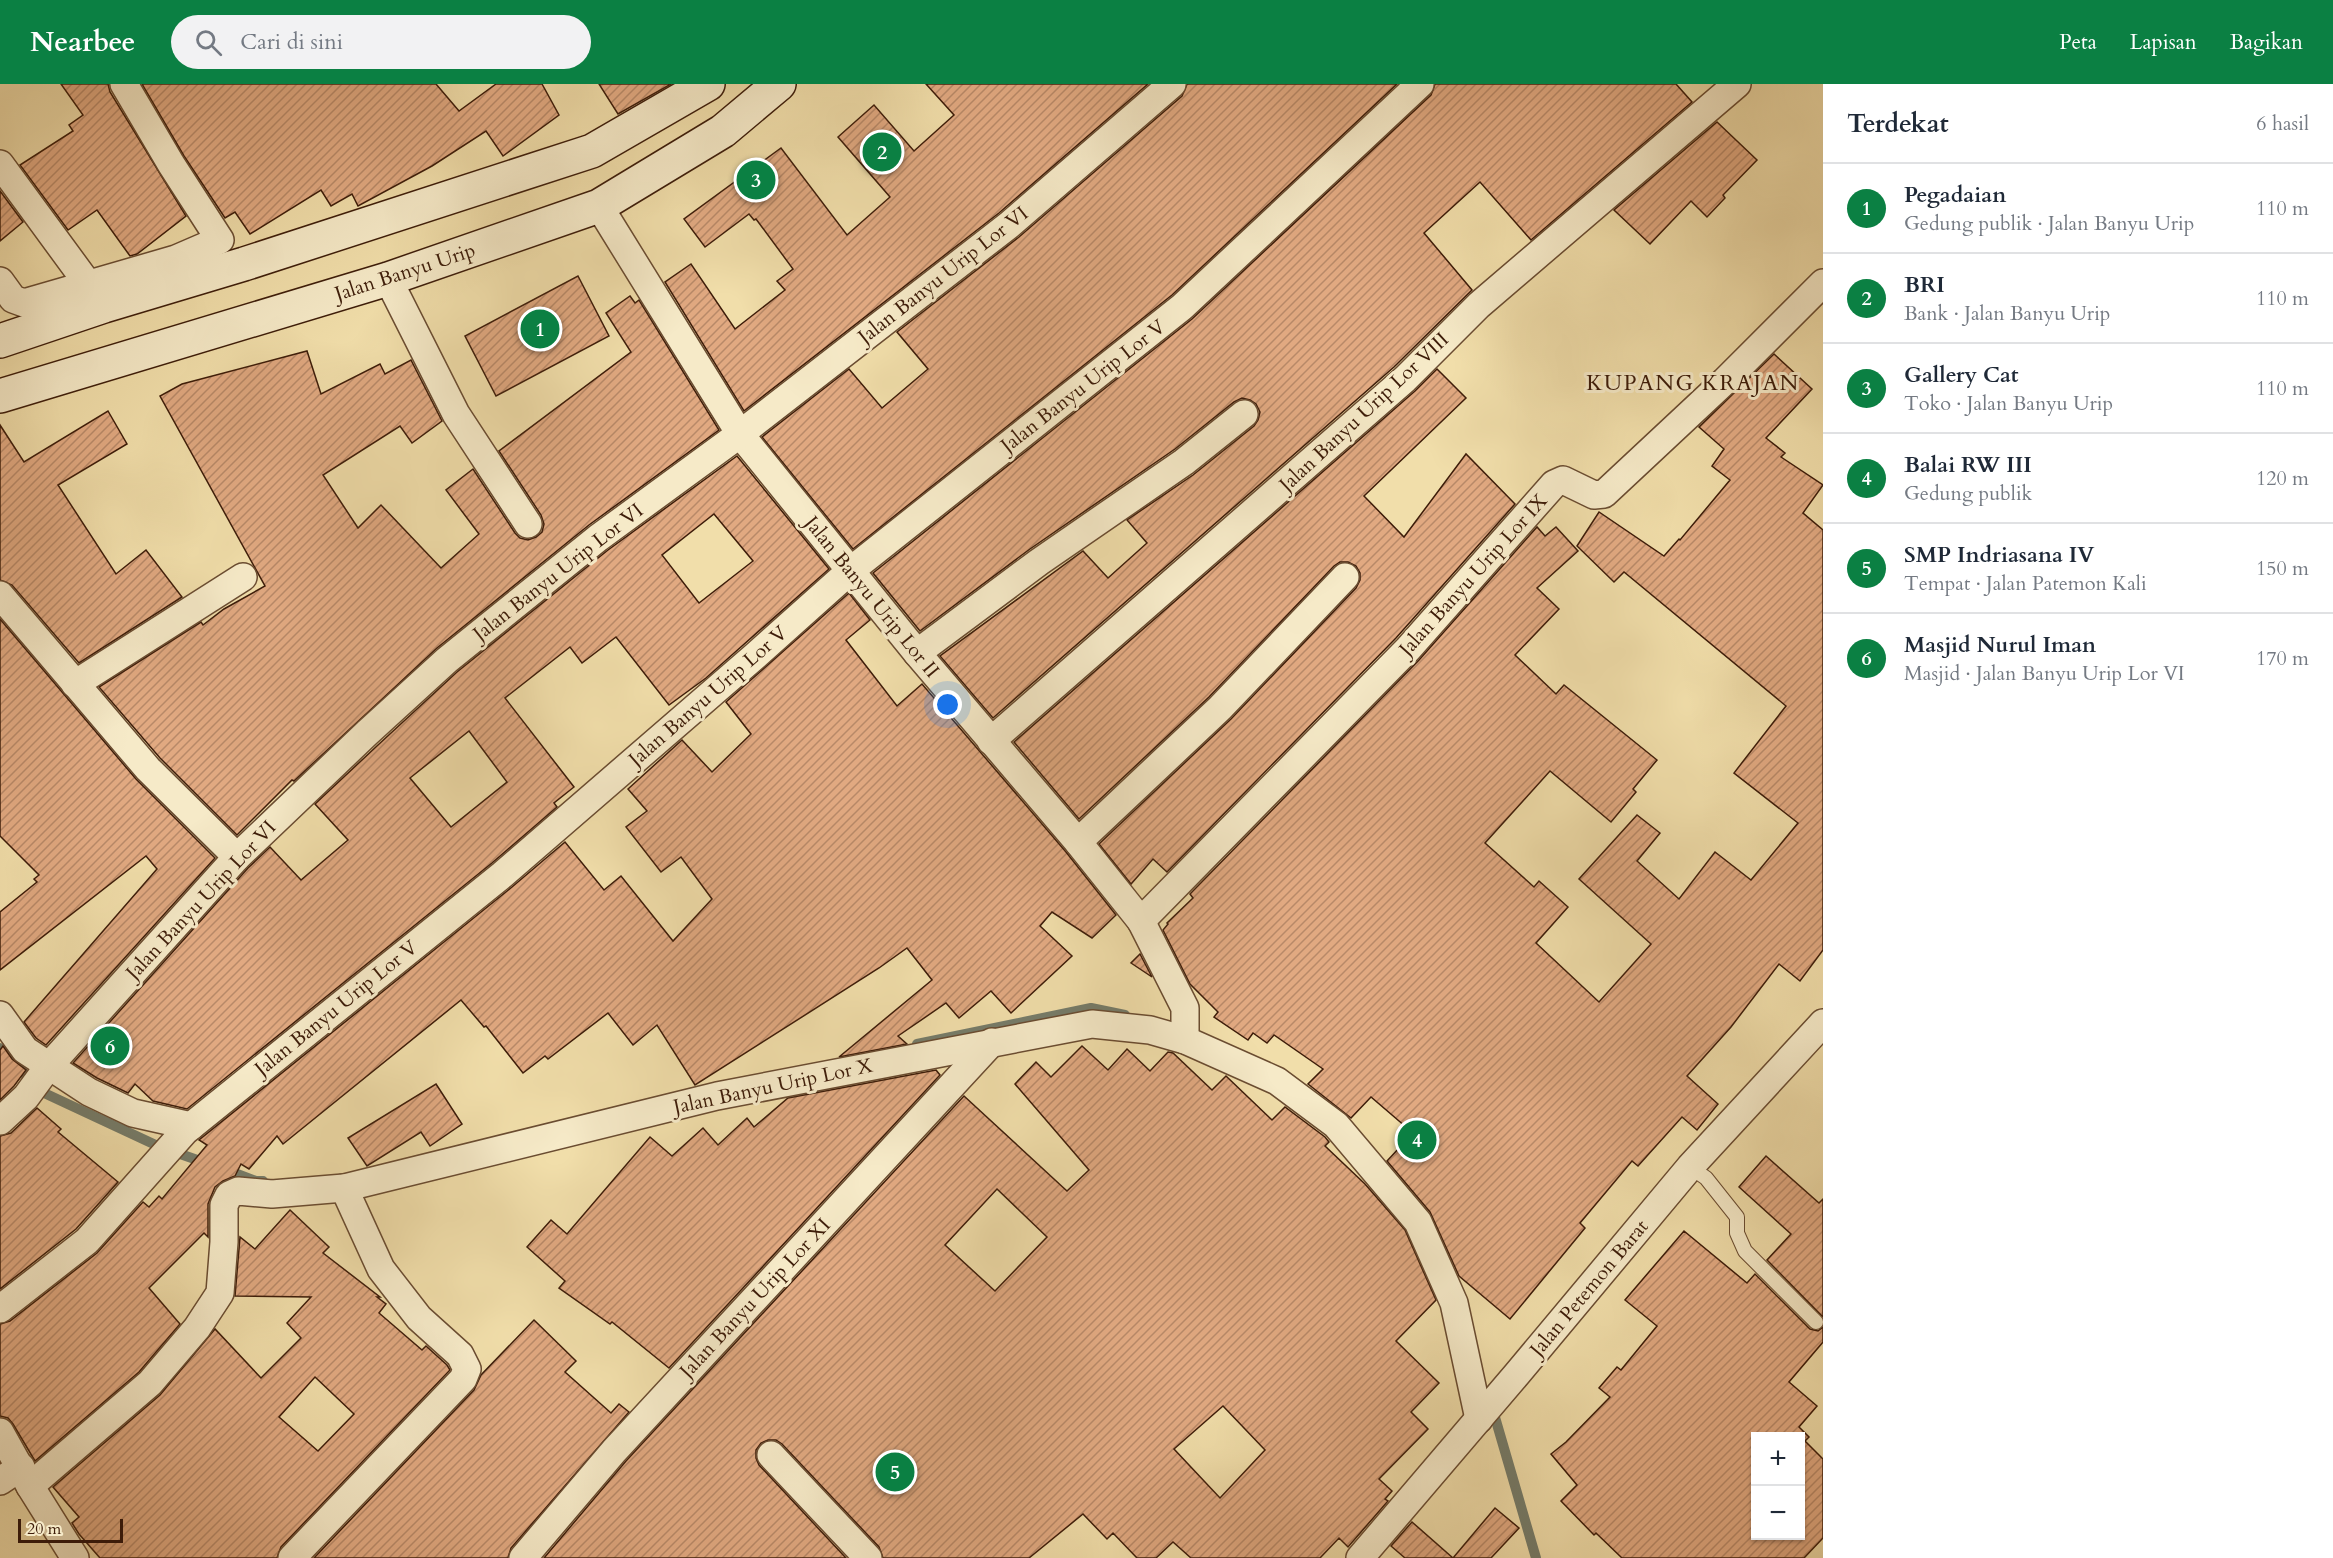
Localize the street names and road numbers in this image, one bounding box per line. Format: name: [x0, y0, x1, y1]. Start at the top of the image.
street label: Jalan Banyu Urip Lor VI: [850, 200, 1034, 352]
street label: Jalan Banyu Urip: [328, 237, 479, 308]
street label: Jalan Banyu Urip Lor V: [993, 313, 1171, 461]
street label: Jalan Banyu Urip Lor VIII: [1271, 326, 1455, 500]
street label: Jalan Banyu Urip Lor IX: [1391, 488, 1553, 664]
street label: Jalan Banyu Urip Lor VI: [465, 497, 649, 649]
street label: Jalan Banyu Urip Lor II: [796, 508, 946, 684]
street label: Jalan Banyu Urip Lor V: [621, 619, 793, 774]
street label: Jalan Banyu Urip Lor VI: [118, 814, 282, 988]
street label: Jalan Banyu Urip Lor V: [247, 934, 423, 1084]
street label: Jalan Banyu Urip Lor X: [668, 1052, 875, 1121]
street label: Jalan Banyu Urip Lor XI: [672, 1212, 836, 1386]
street label: Jalan Petemon Barat: [1522, 1213, 1655, 1365]

